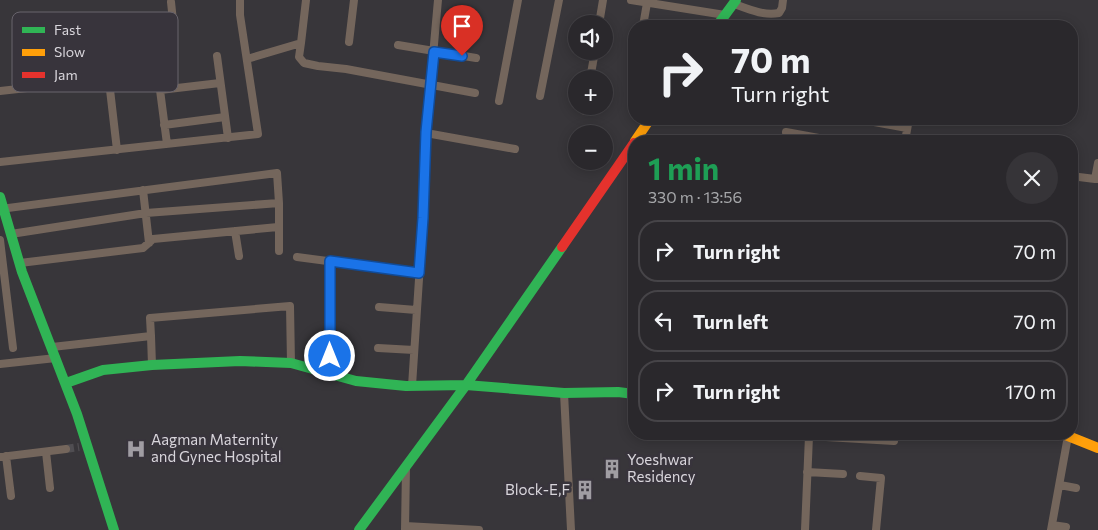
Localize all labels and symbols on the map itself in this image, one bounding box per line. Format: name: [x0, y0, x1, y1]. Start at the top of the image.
pin: [441, 5, 483, 56]
legend: [12, 12, 178, 92]
text: Fast: [54, 21, 81, 38]
text: Slow: [54, 43, 85, 60]
text: Jam: [54, 66, 78, 83]
position arrow: [303, 329, 355, 381]
place label: Aagman Maternity and Gynec Hospital: [151, 430, 282, 465]
hospital icon: Aagman Maternity and Gynec Hospital: [125, 438, 147, 460]
place label: Yoeshwar Residency: [627, 450, 696, 485]
building icon: Yoeshwar Residency: [601, 458, 623, 480]
building icon: Block-E,F: [574, 479, 596, 501]
place label: Block-E,F: [505, 480, 570, 498]

